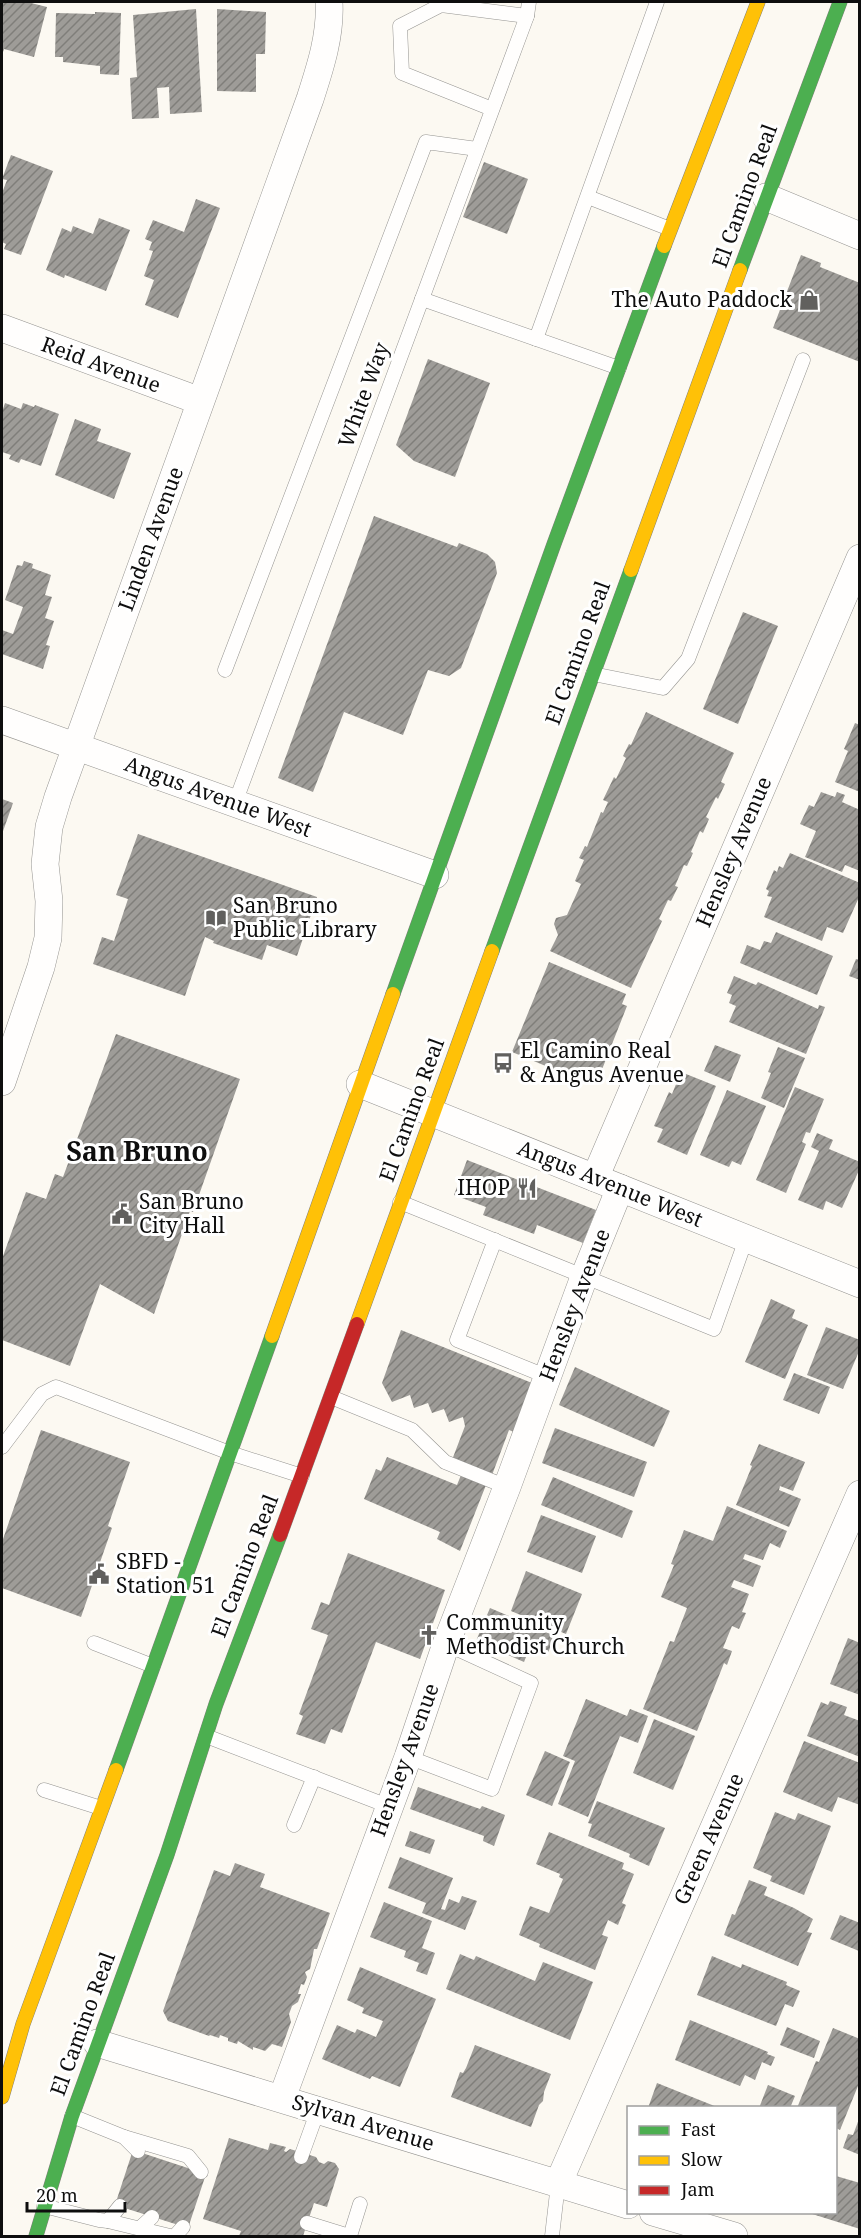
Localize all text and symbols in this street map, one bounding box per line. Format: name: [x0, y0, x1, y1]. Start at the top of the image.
street label: El Camino Real: [705, 120, 783, 271]
place label: The Auto Paddock: [611, 285, 793, 313]
shop icon: The Auto Paddock: [797, 288, 821, 312]
street label: Reid Avenue: [38, 330, 165, 399]
street label: White Way: [331, 338, 395, 451]
street label: Linden Avenue: [111, 463, 189, 615]
street label: El Camino Real: [538, 577, 616, 728]
street label: Angus Avenue West: [121, 749, 316, 843]
street label: Hensley Avenue: [689, 772, 777, 931]
place label: San Bruno Public Library: [233, 891, 377, 943]
library icon: San Bruno Public Library: [204, 906, 228, 930]
street label: El Camino Real: [372, 1034, 450, 1185]
place label: El Camino Real & Angus Avenue: [520, 1036, 684, 1088]
bus stop icon: El Camino Real & Angus Avenue: [491, 1051, 515, 1075]
district label: San Bruno: [66, 1132, 208, 1169]
street label: Angus Avenue West: [514, 1133, 707, 1233]
place label: IHOP: [457, 1173, 510, 1201]
restaurant icon: IHOP: [515, 1176, 539, 1200]
place label: San Bruno City Hall: [139, 1187, 244, 1239]
public building icon: San Bruno City Hall: [110, 1202, 134, 1226]
street label: Hensley Avenue: [532, 1224, 616, 1385]
street label: El Camino Real: [204, 1490, 284, 1641]
place label: SBFD - Station 51: [116, 1547, 215, 1599]
public building icon: SBFD - Station 51: [87, 1562, 111, 1586]
place label: Community Methodist Church: [446, 1608, 625, 1660]
church icon: Community Methodist Church: [417, 1623, 441, 1647]
street label: Hensley Avenue: [363, 1679, 445, 1840]
street label: Green Avenue: [667, 1768, 750, 1909]
street label: El Camino Real: [43, 1948, 121, 2099]
street label: Sylvan Avenue: [289, 2087, 438, 2157]
legend: [627, 2106, 837, 2214]
text: Fast: [681, 2117, 716, 2141]
text: Slow: [681, 2147, 723, 2171]
scale bar: [27, 2175, 124, 2213]
text: Jam: [680, 2177, 715, 2201]
text: 20 m: [36, 2183, 78, 2207]

